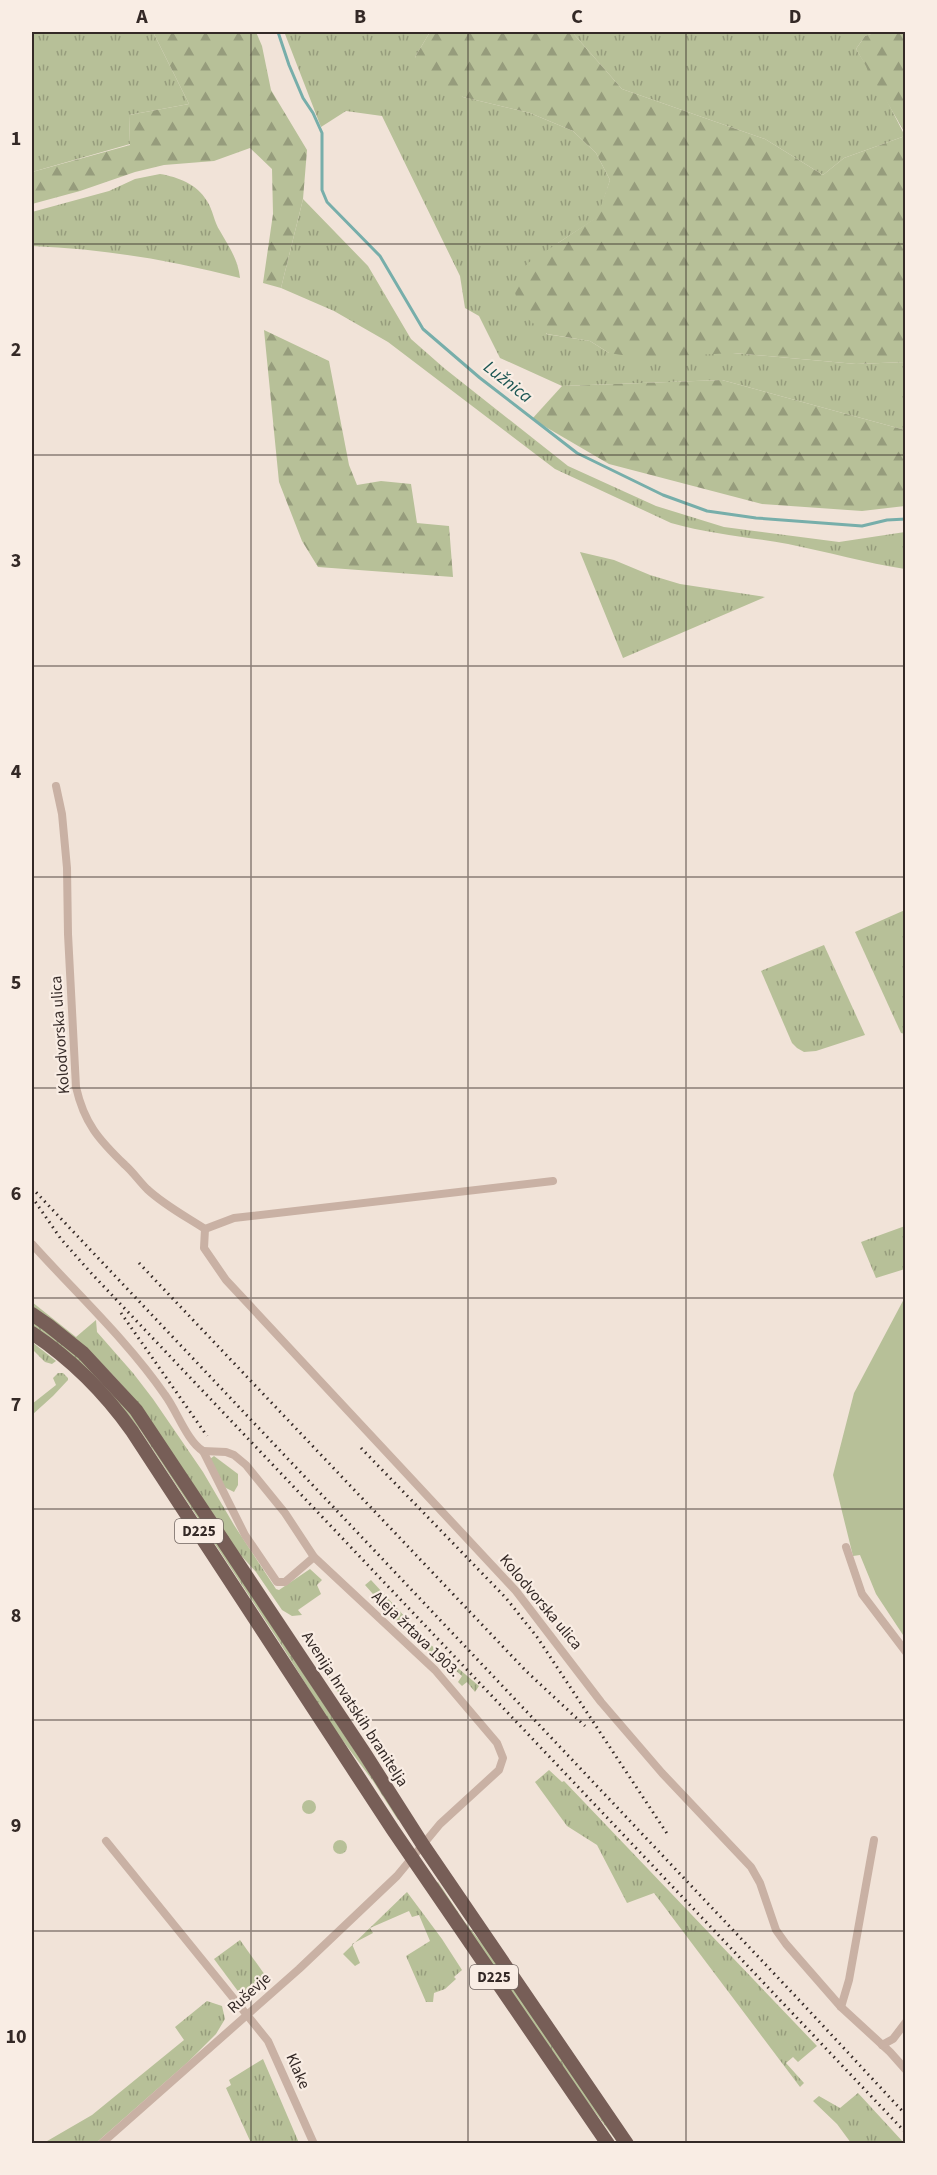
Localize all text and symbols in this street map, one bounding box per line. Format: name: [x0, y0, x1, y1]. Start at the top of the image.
text: A: [135, 3, 148, 31]
text: B: [354, 3, 366, 31]
text: C: [571, 3, 583, 31]
text: D: [789, 3, 801, 31]
text: 1: [11, 125, 21, 153]
text: 2: [11, 336, 21, 364]
water label: Lužnica: [478, 355, 538, 409]
text: 3: [11, 547, 21, 575]
text: 4: [11, 758, 22, 786]
text: 5: [11, 969, 21, 997]
street label: Kolodvorska ulica: [45, 975, 75, 1095]
text: 6: [11, 1180, 21, 1208]
text: 7: [11, 1391, 21, 1419]
road number: D225: [175, 1519, 223, 1543]
street label: Kolodvorska ulica: [494, 1549, 588, 1655]
street label: Aleja žrtava 1903.: [367, 1586, 465, 1682]
text: 8: [11, 1602, 21, 1630]
street label: Avenija hrvatskih branitelja: [296, 1627, 414, 1791]
text: 9: [11, 1812, 21, 1840]
road number: D225: [470, 1965, 518, 1989]
street label: Ruševje: [222, 1967, 276, 2018]
text: 10: [5, 2023, 27, 2051]
street label: Klake: [280, 2050, 316, 2092]

